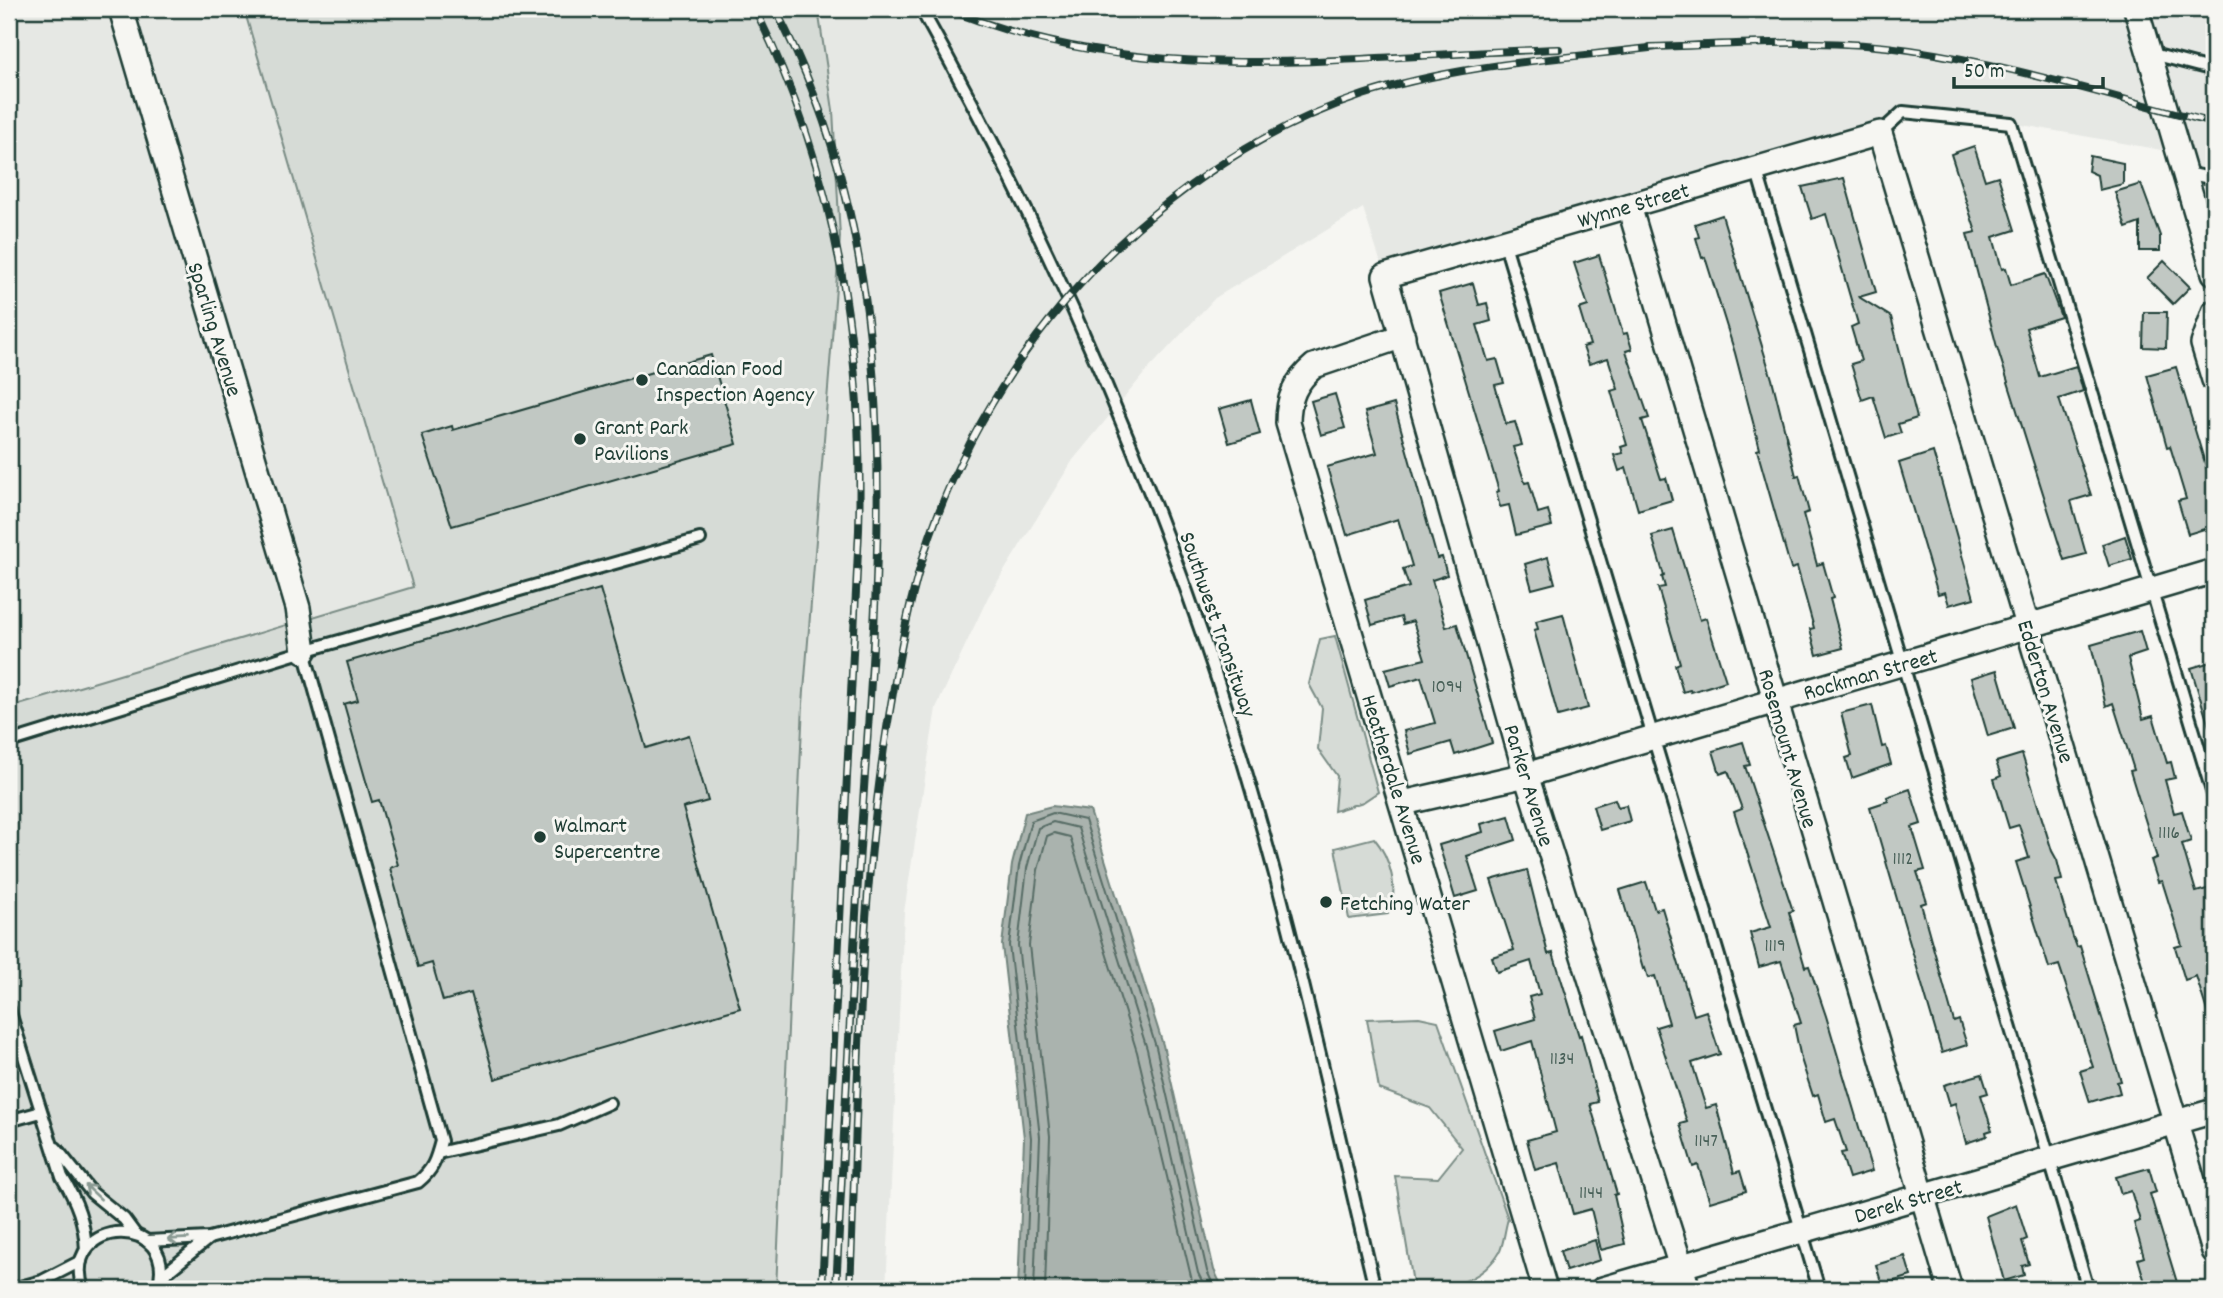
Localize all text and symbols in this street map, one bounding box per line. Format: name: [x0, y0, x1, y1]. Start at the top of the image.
scale bar: [1954, 46, 2102, 90]
text: 50 m: [1964, 58, 2004, 88]
street label: Wynne Street: [1574, 176, 1694, 239]
street label: Sparling Avenue: [177, 259, 249, 401]
place label: Canadian Food Inspection Agency: [656, 354, 815, 413]
marker: Canadian Food Inspection Agency: [634, 372, 650, 388]
place label: Grant Park Pavilions: [594, 413, 689, 472]
marker: Grant Park Pavilions: [572, 431, 588, 447]
street label: Southwest Transitway: [1168, 528, 1263, 723]
street label: Edderton Avenue: [2006, 616, 2081, 768]
street label: Rockman Street: [1800, 641, 1942, 711]
street label: Rosemount Avenue: [1747, 665, 1824, 833]
house number: 1094: [1431, 675, 1463, 702]
street label: Heatherdale Avenue: [1350, 691, 1433, 869]
street label: Parker Avenue: [1492, 721, 1561, 851]
place label: Walmart Supercentre: [554, 811, 660, 870]
house number: 1116: [2158, 821, 2180, 848]
marker: Walmart Supercentre: [532, 829, 548, 845]
house number: 1112: [1893, 847, 1913, 874]
place label: Fetching Water: [1340, 889, 1470, 922]
marker: Fetching Water: [1318, 894, 1334, 910]
house number: 1119: [1764, 934, 1786, 961]
house number: 1134: [1550, 1047, 1574, 1074]
house number: 1147: [1694, 1129, 1718, 1156]
street label: Derek Street: [1851, 1172, 1967, 1235]
house number: 1144: [1579, 1181, 1603, 1208]
one-way arrow: [85, 1183, 102, 1200]
one-way arrow: [167, 1233, 190, 1246]

